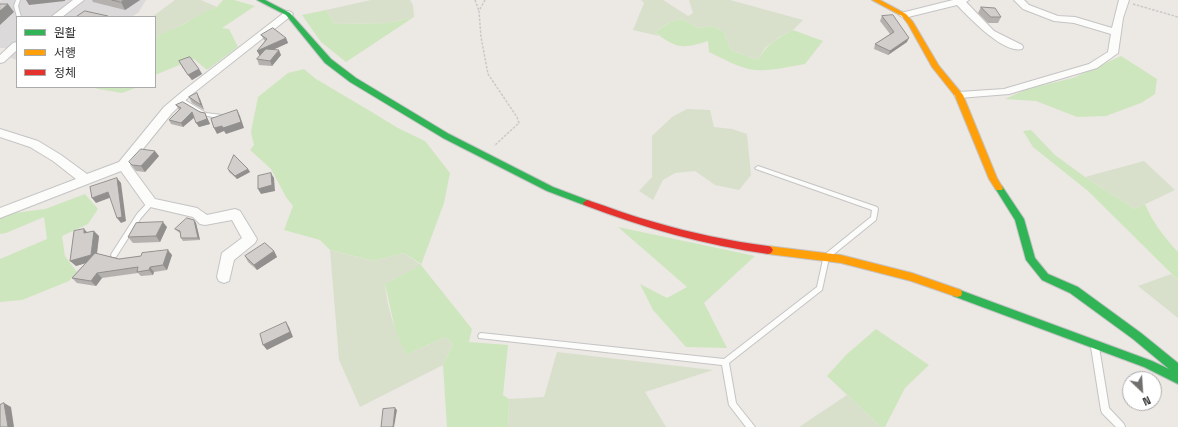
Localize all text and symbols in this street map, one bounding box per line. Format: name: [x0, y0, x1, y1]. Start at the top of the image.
legend: [16, 16, 156, 88]
text: 원활: [54, 25, 76, 41]
text: 서행: [54, 45, 76, 61]
text: 정체: [54, 65, 76, 81]
north arrow: [1122, 371, 1162, 411]
text: N: [1140, 393, 1153, 409]

